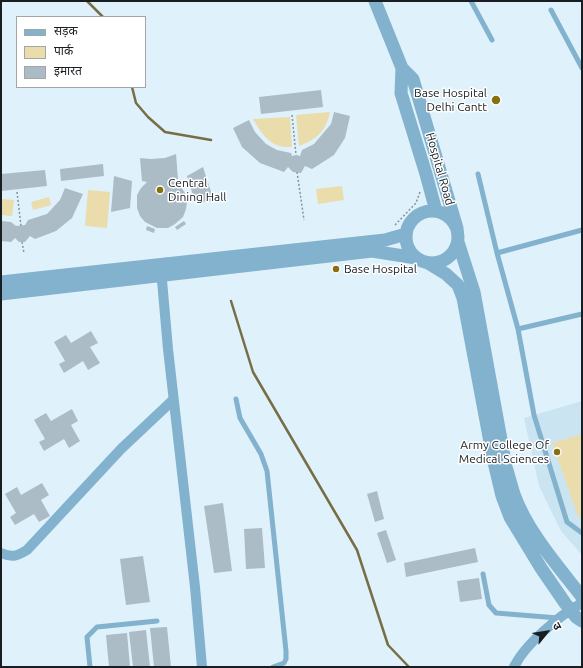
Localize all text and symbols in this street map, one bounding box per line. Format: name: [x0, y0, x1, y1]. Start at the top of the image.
legend: [16, 16, 146, 88]
text: सड़क: [54, 24, 78, 37]
text: पार्क: [54, 44, 73, 57]
text: इमारत: [54, 64, 82, 77]
place label: Base Hospital Delhi Cantt: [414, 86, 487, 114]
marker: Base Hospital Delhi Cantt: [490, 94, 502, 106]
street label: Hospital Road: [423, 131, 457, 207]
place label: Central Dining Hall: [168, 176, 226, 204]
marker: Central Dining Hall: [155, 185, 165, 195]
place label: Base Hospital: [344, 262, 417, 276]
marker: Base Hospital: [331, 264, 341, 274]
place label: Army College Of Medical Sciences: [459, 438, 549, 466]
marker: Army College Of Medical Sciences: [552, 447, 562, 457]
north arrow: [527, 612, 567, 652]
text: उ: [551, 620, 564, 632]

